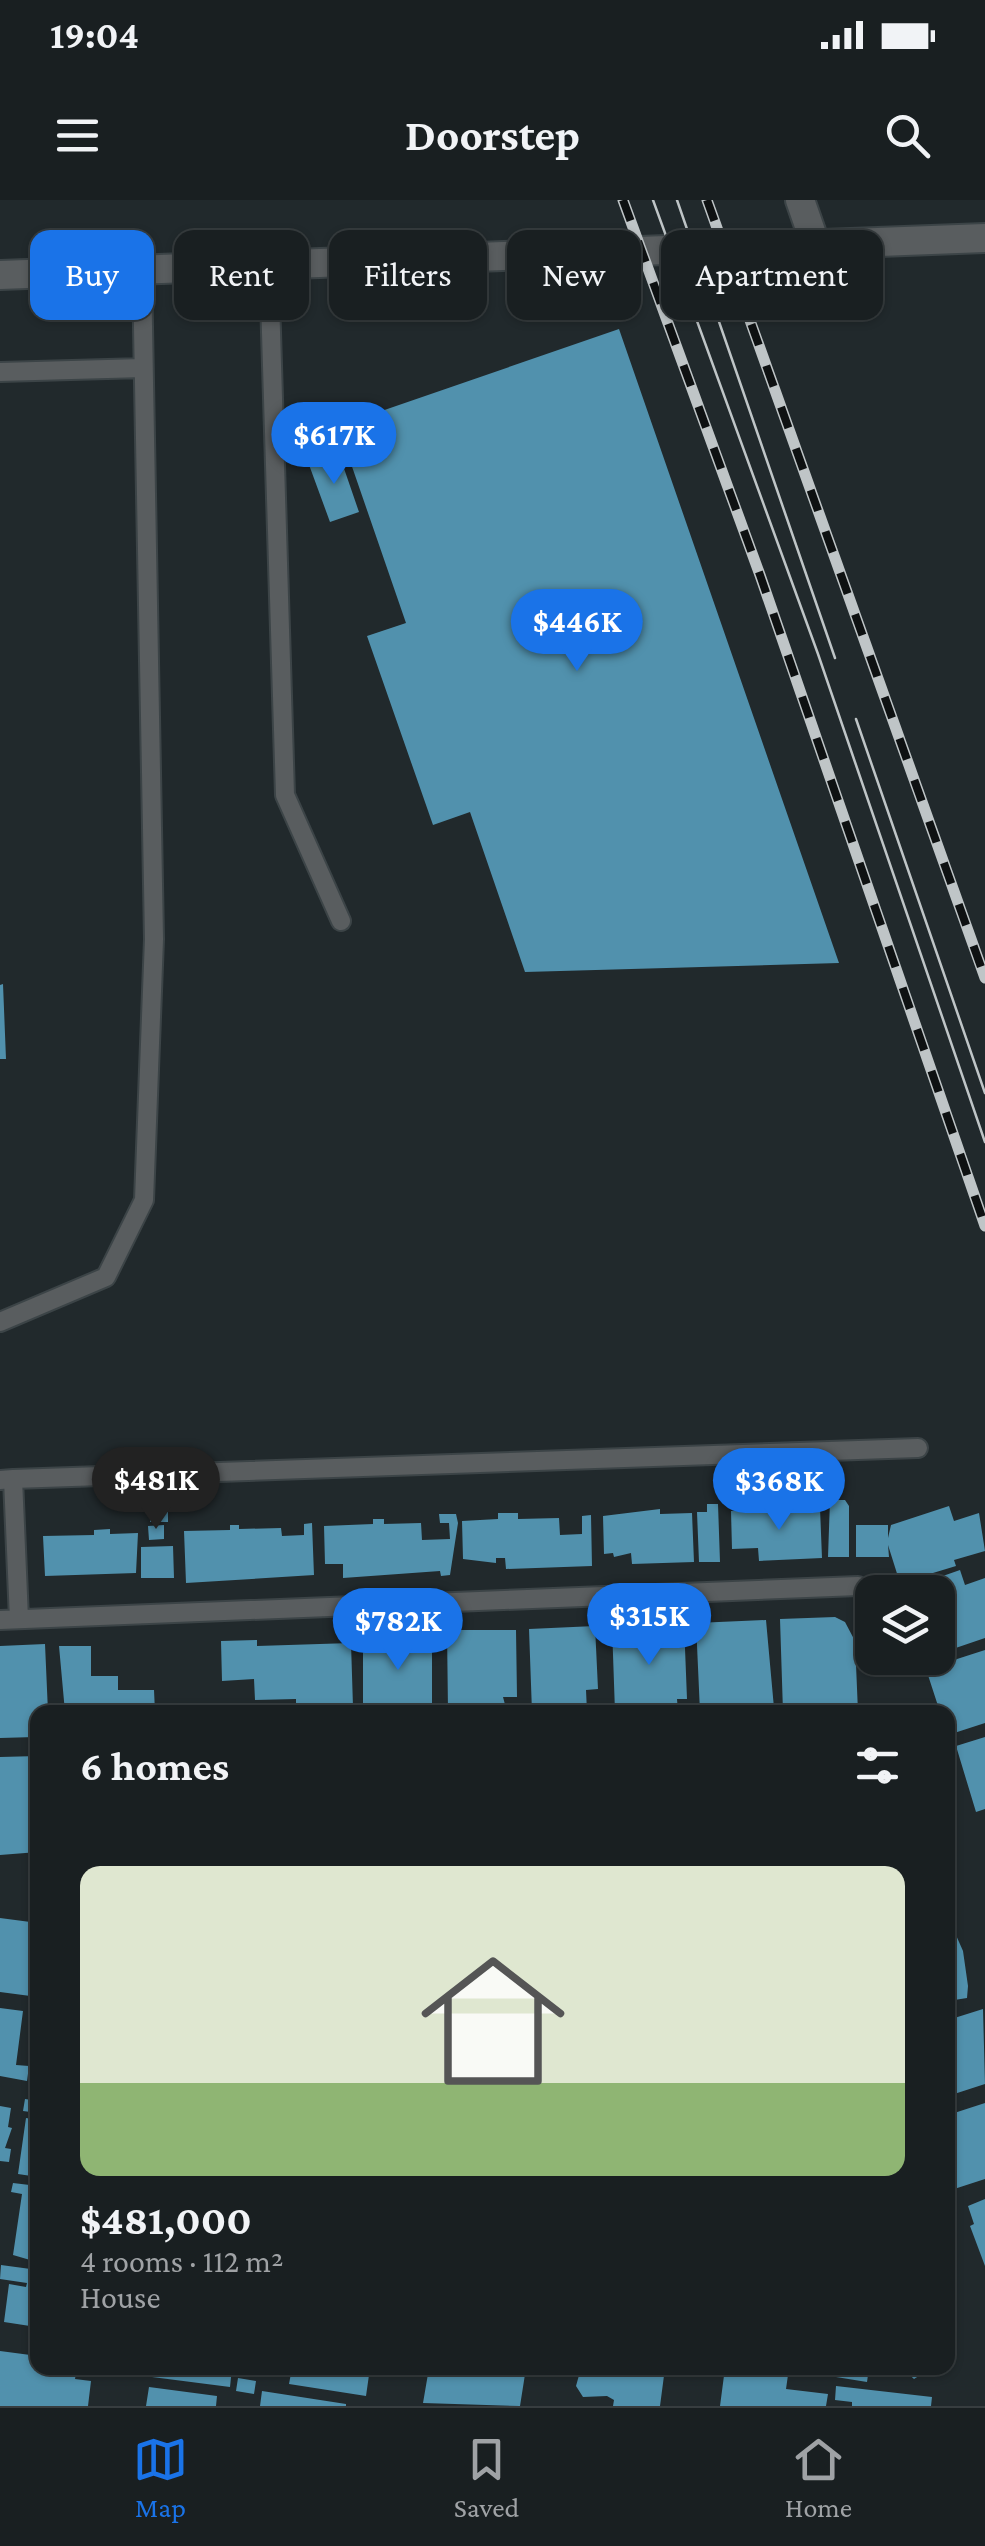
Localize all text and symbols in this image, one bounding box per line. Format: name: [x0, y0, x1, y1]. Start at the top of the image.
text: 19:04: [50, 14, 139, 56]
icon: menu: [50, 108, 105, 163]
icon: search: [880, 108, 935, 163]
text: Doorstep: [405, 110, 580, 160]
chip: Buy: [30, 230, 154, 320]
chip: Rent: [174, 230, 309, 320]
chip: Filters: [329, 230, 487, 320]
chip: New: [507, 230, 641, 320]
chip: Apartment: [661, 230, 883, 320]
pin: $617K: [264, 402, 404, 487]
text: $617K: [293, 416, 375, 452]
pin: $446K: [507, 589, 647, 674]
text: $446K: [533, 603, 621, 639]
pin: $481K: [86, 1447, 226, 1532]
pin: $368K: [709, 1448, 849, 1533]
text: $481K: [114, 1461, 198, 1497]
text: $368K: [735, 1462, 823, 1498]
map controls: [855, 1575, 955, 1675]
button: layers: [855, 1575, 955, 1675]
pin: $315K: [579, 1583, 719, 1668]
pin: $782K: [328, 1588, 468, 1673]
text: $315K: [609, 1597, 689, 1633]
text: $782K: [355, 1602, 441, 1638]
icon: filters: [850, 1738, 905, 1793]
text: 6 homes: [80, 1742, 229, 1789]
icon: home: [403, 1931, 583, 2111]
text: $481,000: [80, 2196, 252, 2243]
text: 4 rooms · 112 m²: [80, 2243, 283, 2279]
text: House: [80, 2279, 160, 2315]
tab: Map: [133, 2432, 188, 2523]
tab: Saved: [454, 2432, 519, 2523]
tab: Home: [785, 2432, 852, 2523]

